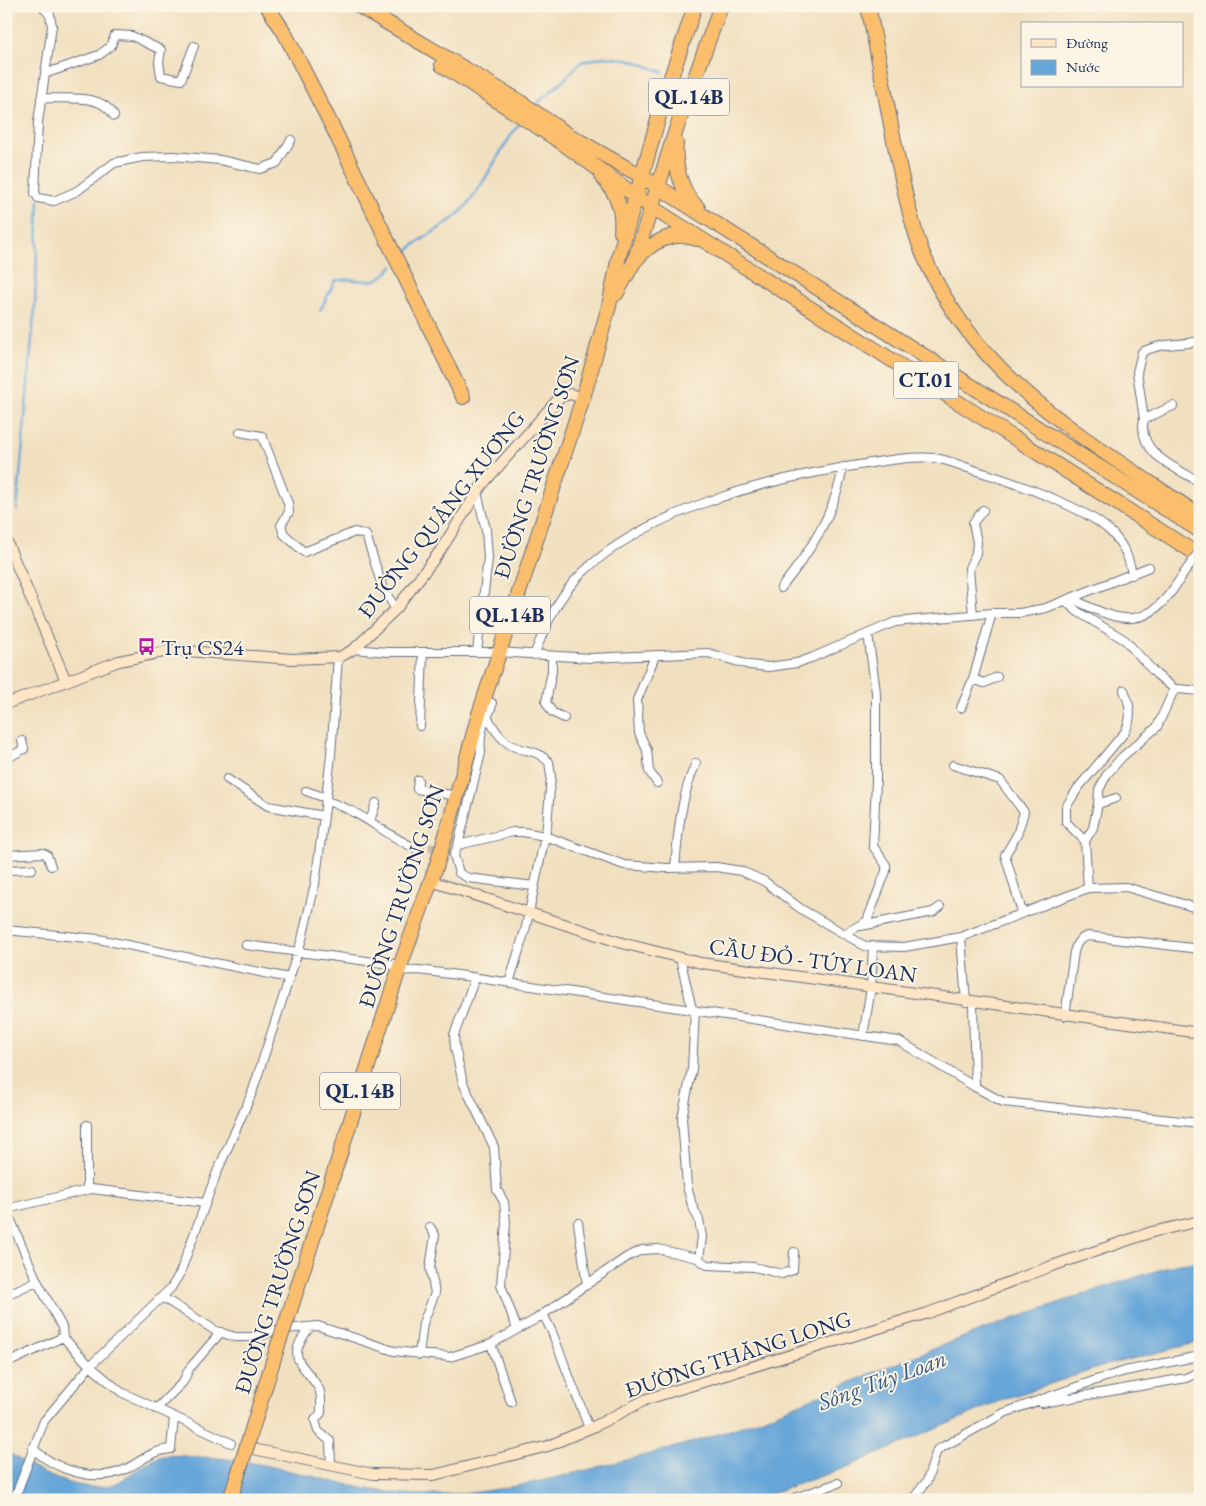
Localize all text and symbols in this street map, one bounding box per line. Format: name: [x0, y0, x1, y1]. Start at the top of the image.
legend: [1021, 22, 1184, 88]
text: Đường: [1066, 33, 1108, 52]
text: Nước: [1066, 57, 1100, 76]
road number: QL.14B: [649, 78, 729, 115]
street label: ĐƯỜNG TRƯỜNG SƠN: [487, 351, 586, 583]
road number: CT.01: [894, 362, 958, 398]
street label: ĐƯỜNG QUẢNG XƯƠNG: [351, 405, 532, 624]
road number: QL.14B: [470, 596, 550, 634]
place label: Trụ CS24: [161, 633, 244, 662]
bus stop icon: Trụ CS24: [137, 637, 157, 657]
street label: ĐƯỜNG TRƯỜNG SƠN: [352, 780, 451, 1012]
street label: CẦU ĐỎ - TÚY LOAN: [707, 932, 919, 990]
road number: QL.14B: [320, 1072, 400, 1110]
street label: ĐƯỜNG TRƯỜNG SƠN: [228, 1166, 327, 1398]
street label: ĐƯỜNG THĂNG LONG: [621, 1304, 855, 1405]
water label: Sông Túy Loan: [812, 1342, 950, 1417]

